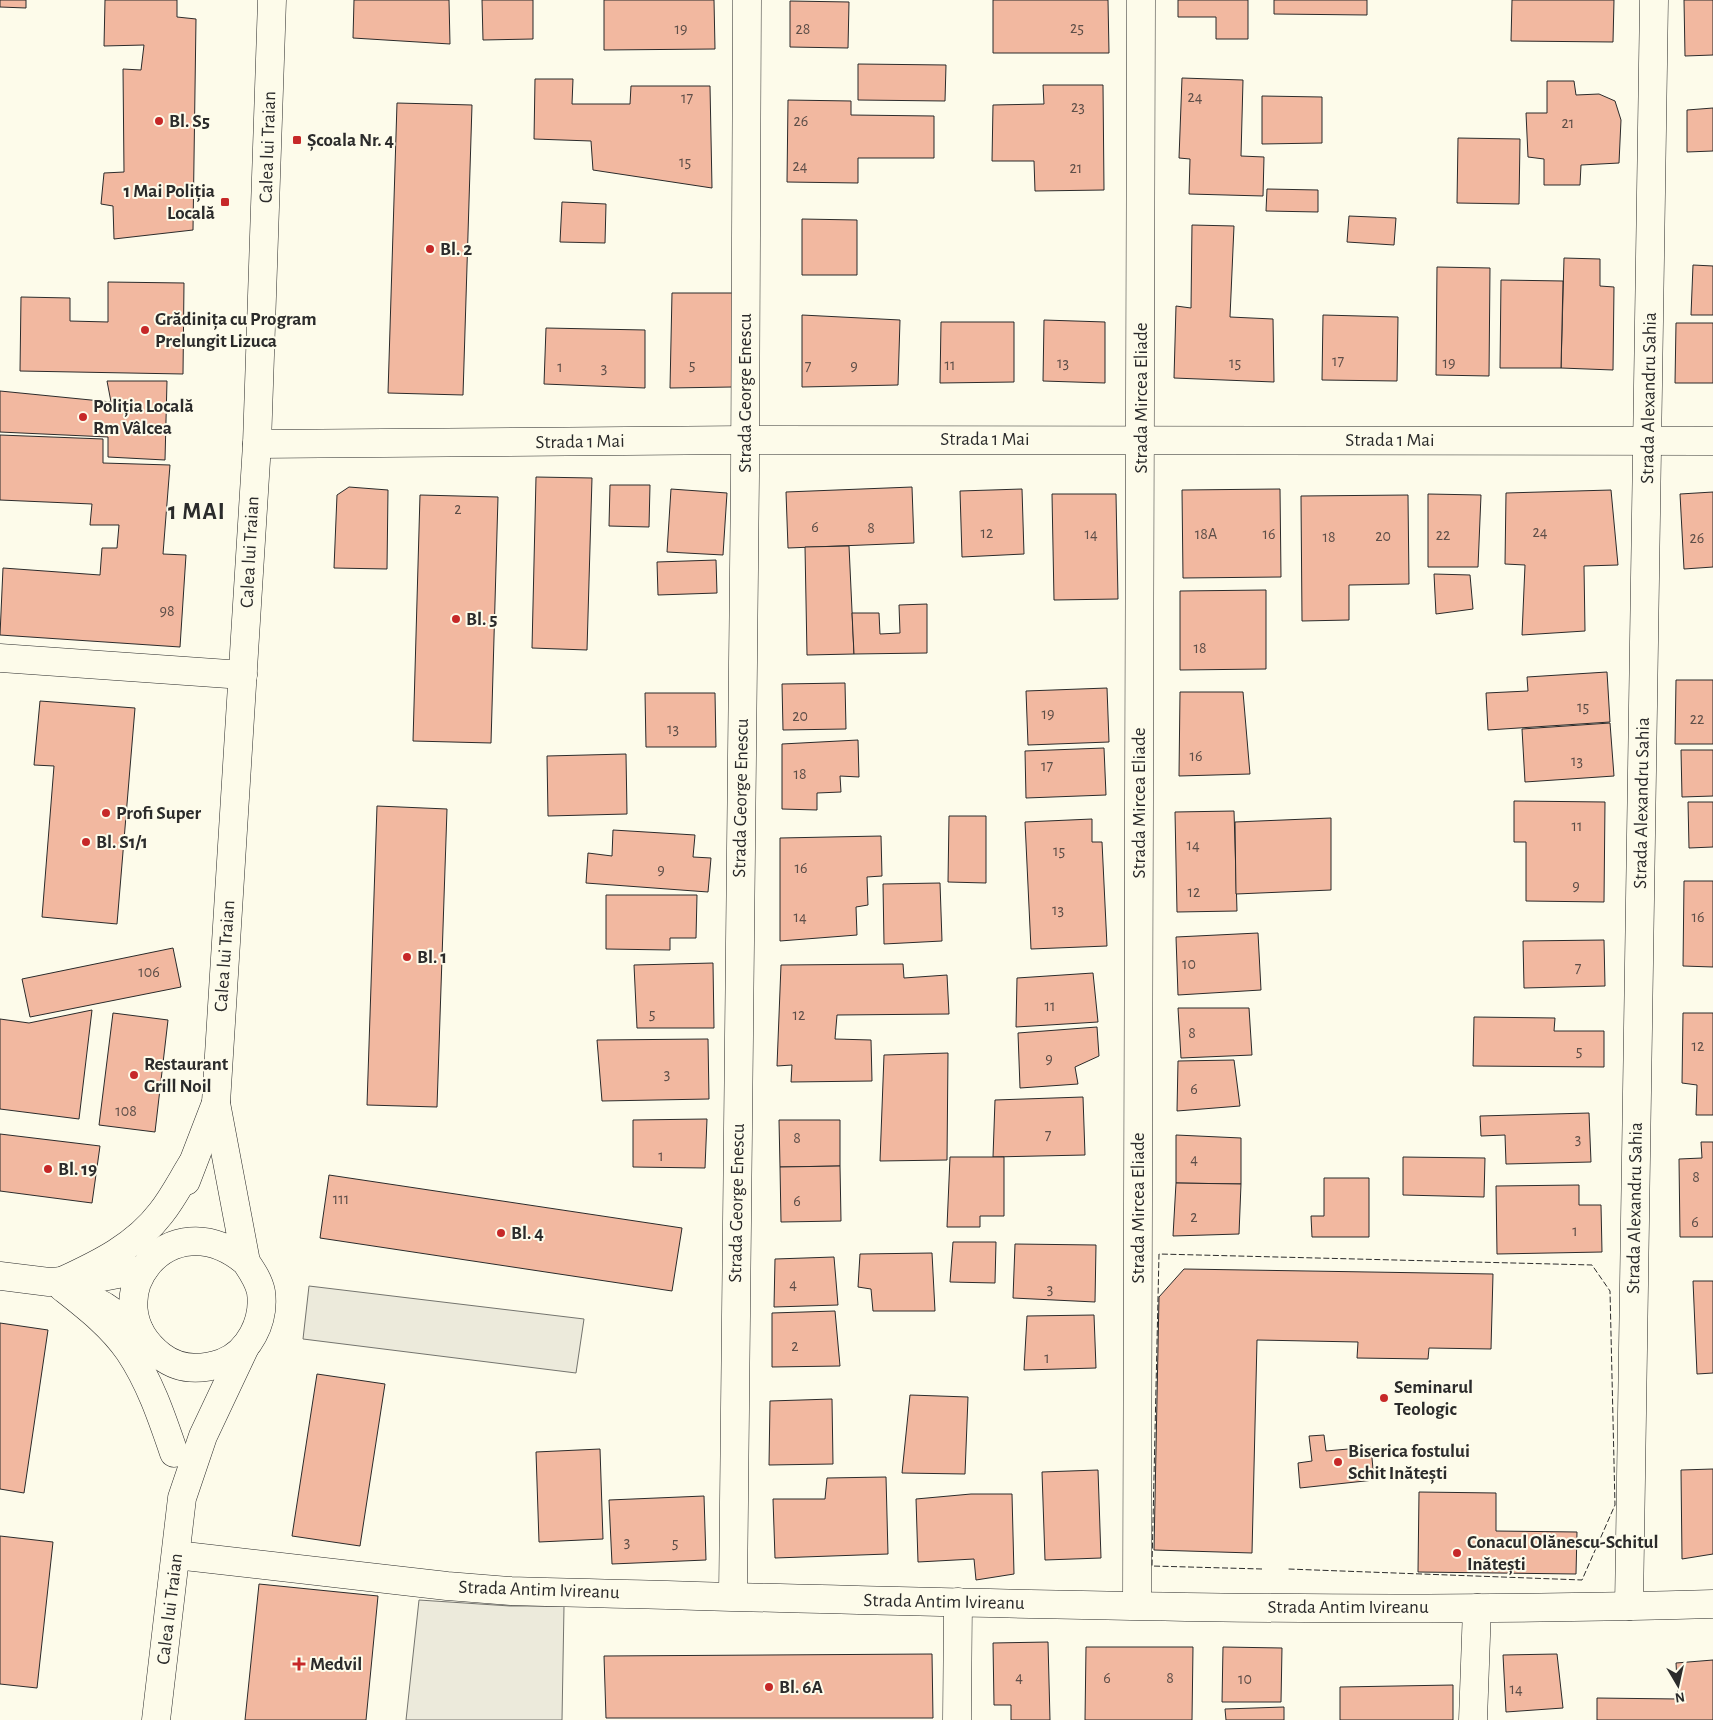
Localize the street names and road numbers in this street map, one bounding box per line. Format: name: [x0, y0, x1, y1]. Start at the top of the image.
street label: Calea lui Traian: [257, 91, 279, 203]
street label: Strada Alexandru Sahia: [1638, 312, 1660, 484]
street label: Strada George Enescu: [736, 313, 755, 473]
street label: Strada Mircea Eliade: [1132, 323, 1151, 473]
street label: Strada 1 Mai: [940, 430, 1030, 449]
street label: Strada 1 Mai: [1345, 431, 1435, 450]
street label: Strada 1 Mai: [535, 432, 625, 452]
street label: Calea lui Traian: [238, 496, 262, 608]
street label: Strada Alexandru Sahia: [1631, 717, 1653, 889]
street label: Strada George Enescu: [730, 718, 752, 878]
street label: Strada Mircea Eliade: [1130, 728, 1149, 878]
street label: Calea lui Traian: [212, 899, 238, 1013]
street label: Strada Alexandru Sahia: [1624, 1122, 1646, 1294]
street label: Strada George Enescu: [726, 1123, 748, 1283]
street label: Strada Mircea Eliade: [1129, 1133, 1148, 1283]
street label: Calea lui Traian: [154, 1552, 186, 1666]
street label: Strada Antim Ivireanu: [458, 1578, 620, 1602]
street label: Strada Antim Ivireanu: [863, 1591, 1025, 1613]
street label: Strada Antim Ivireanu: [1267, 1598, 1429, 1617]

